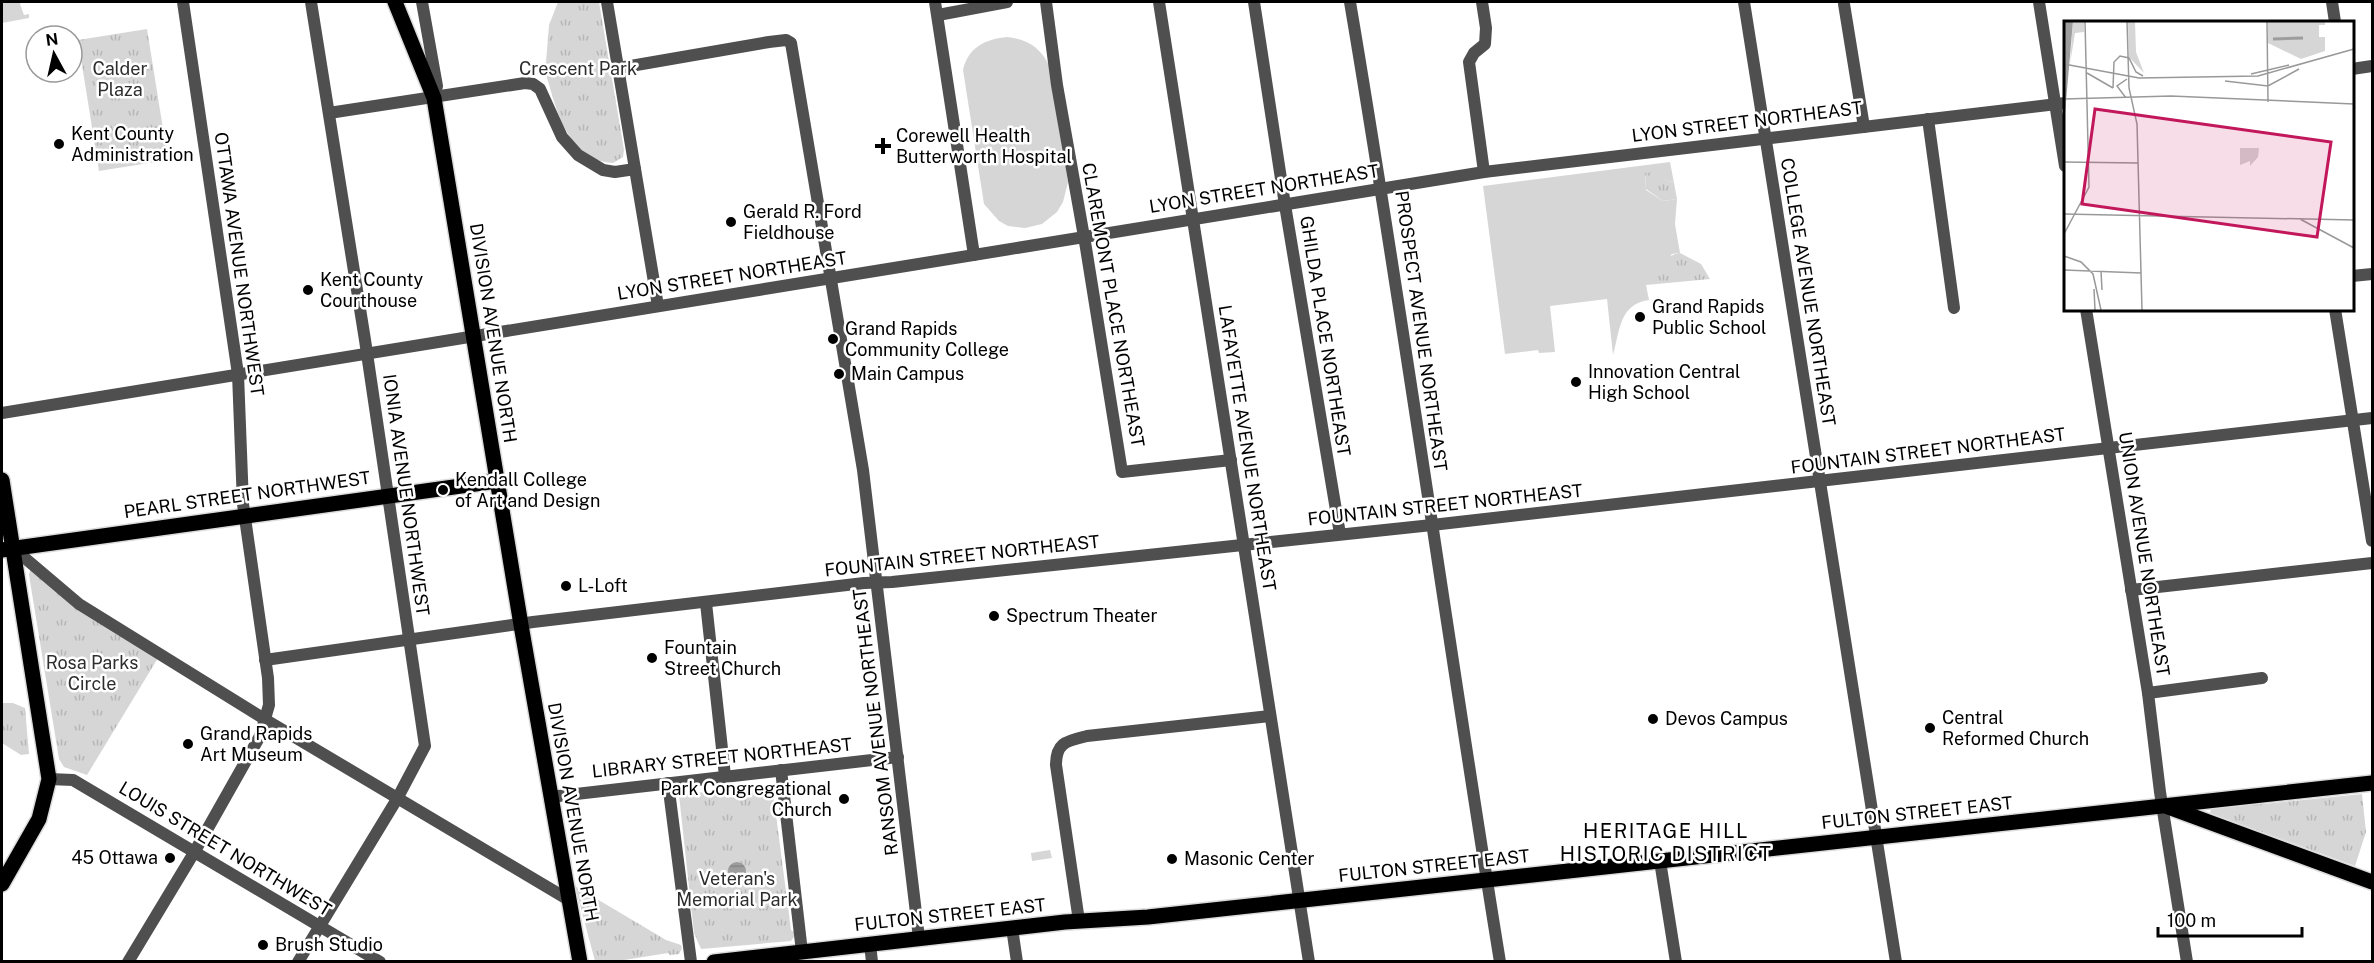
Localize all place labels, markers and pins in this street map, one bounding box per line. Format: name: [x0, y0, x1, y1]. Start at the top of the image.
place label: Kent County Administration: [71, 123, 194, 165]
place label: Corewell Health Butterworth Hospital: [896, 125, 1072, 167]
marker: Kent County Administration: [52, 137, 66, 151]
marker: Corewell Health Butterworth Hospital: [874, 137, 892, 155]
place label: Gerald R. Ford Fieldhouse: [743, 201, 862, 243]
marker: Gerald R. Ford Fieldhouse: [724, 215, 738, 229]
place label: Kent County Courthouse: [320, 269, 423, 311]
marker: Kent County Courthouse: [301, 283, 315, 297]
place label: Grand Rapids Public School: [1652, 296, 1766, 338]
marker: Grand Rapids Public School: [1633, 310, 1647, 324]
place label: Grand Rapids Community College: [845, 318, 1009, 360]
marker: Grand Rapids Community College: [826, 332, 840, 346]
place label: Innovation Central High School: [1588, 361, 1740, 403]
place label: Main Campus: [851, 363, 964, 384]
marker: Main Campus: [832, 367, 846, 381]
marker: Innovation Central High School: [1569, 375, 1583, 389]
place label: Kendall College of Art and Design: [455, 469, 600, 511]
marker: Kendall College of Art and Design: [436, 483, 450, 497]
place label: L-Loft: [578, 575, 628, 596]
marker: L-Loft: [559, 579, 573, 593]
place label: Spectrum Theater: [1006, 605, 1158, 626]
marker: Spectrum Theater: [987, 609, 1001, 623]
place label: Fountain Street Church: [664, 637, 781, 679]
marker: Fountain Street Church: [645, 651, 659, 665]
place label: Central Reformed Church: [1942, 707, 2089, 749]
place label: Devos Campus: [1665, 708, 1788, 729]
marker: Devos Campus: [1646, 712, 1660, 726]
marker: Central Reformed Church: [1923, 721, 1937, 735]
place label: Grand Rapids Art Museum: [200, 723, 312, 765]
marker: Grand Rapids Art Museum: [181, 737, 195, 751]
place label: Park Congregational Church: [660, 778, 832, 820]
marker: Park Congregational Church: [837, 792, 851, 806]
place label: 45 Ottawa: [71, 847, 158, 868]
place label: Masonic Center: [1184, 848, 1314, 869]
marker: 45 Ottawa: [163, 851, 177, 865]
marker: Masonic Center: [1165, 852, 1179, 866]
place label: Brush Studio: [275, 934, 383, 955]
marker: Brush Studio: [256, 938, 270, 952]

